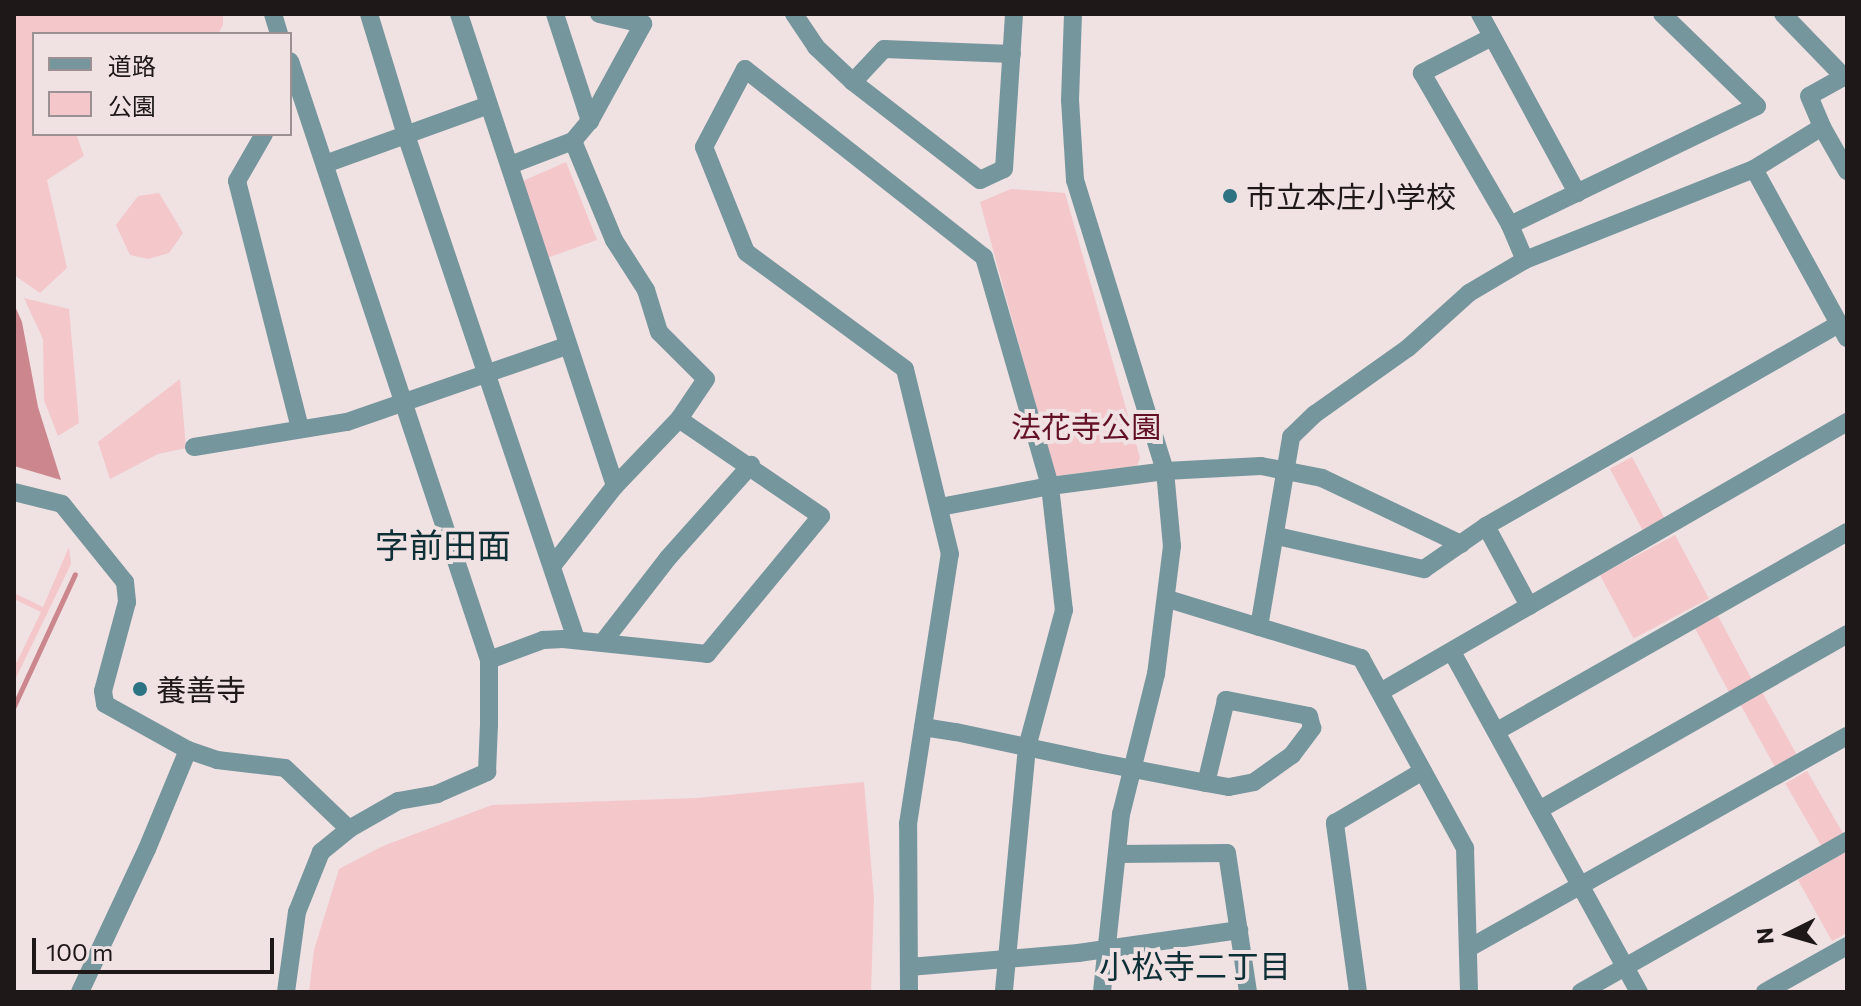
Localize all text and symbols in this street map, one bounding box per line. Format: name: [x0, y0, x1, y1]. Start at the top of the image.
legend: [32, 32, 292, 136]
text: 道路: [108, 51, 156, 80]
text: 公園: [108, 91, 156, 120]
place label: 市立本庄小学校: [1246, 178, 1456, 214]
marker: 市立本庄小学校: [1221, 187, 1239, 205]
park label: 法花寺公園: [1011, 408, 1161, 444]
district label: 字前田面: [375, 525, 511, 565]
place label: 養善寺: [156, 671, 246, 707]
marker: 養善寺: [131, 680, 149, 698]
north arrow: [1749, 894, 1829, 974]
scale bar: [36, 922, 278, 972]
text: N: [1750, 927, 1779, 946]
text: 100 m: [46, 937, 113, 966]
district label: 小松寺二丁目: [1099, 946, 1291, 984]

